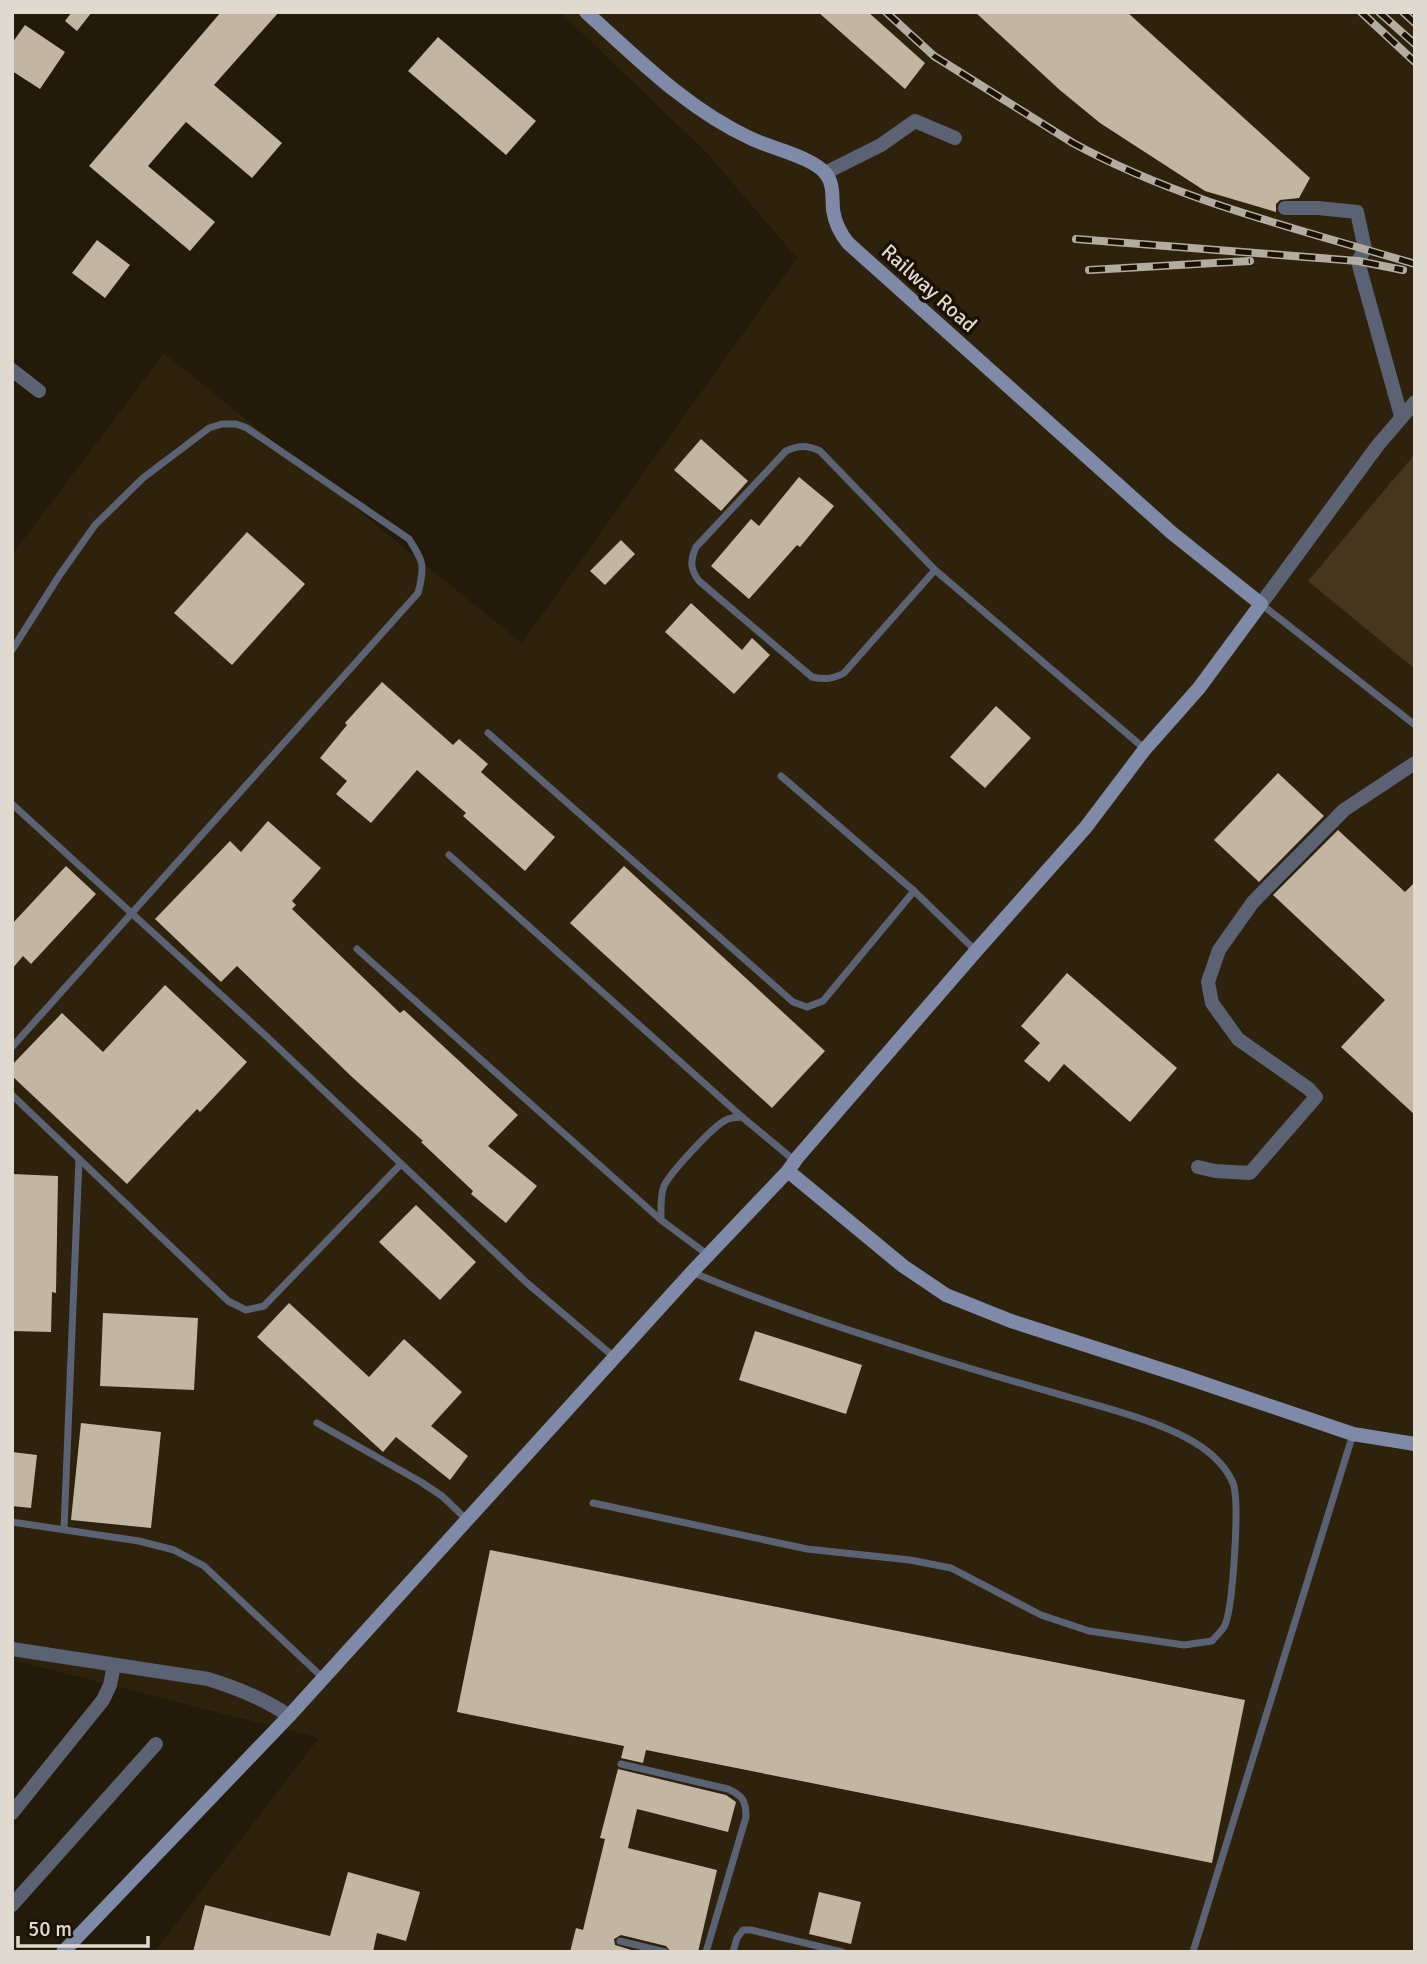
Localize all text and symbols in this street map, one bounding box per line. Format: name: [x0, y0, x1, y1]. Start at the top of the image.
street label: Railway Road: [876, 238, 982, 338]
scale bar: [18, 1904, 147, 1948]
text: 50 m: [28, 1916, 72, 1942]

